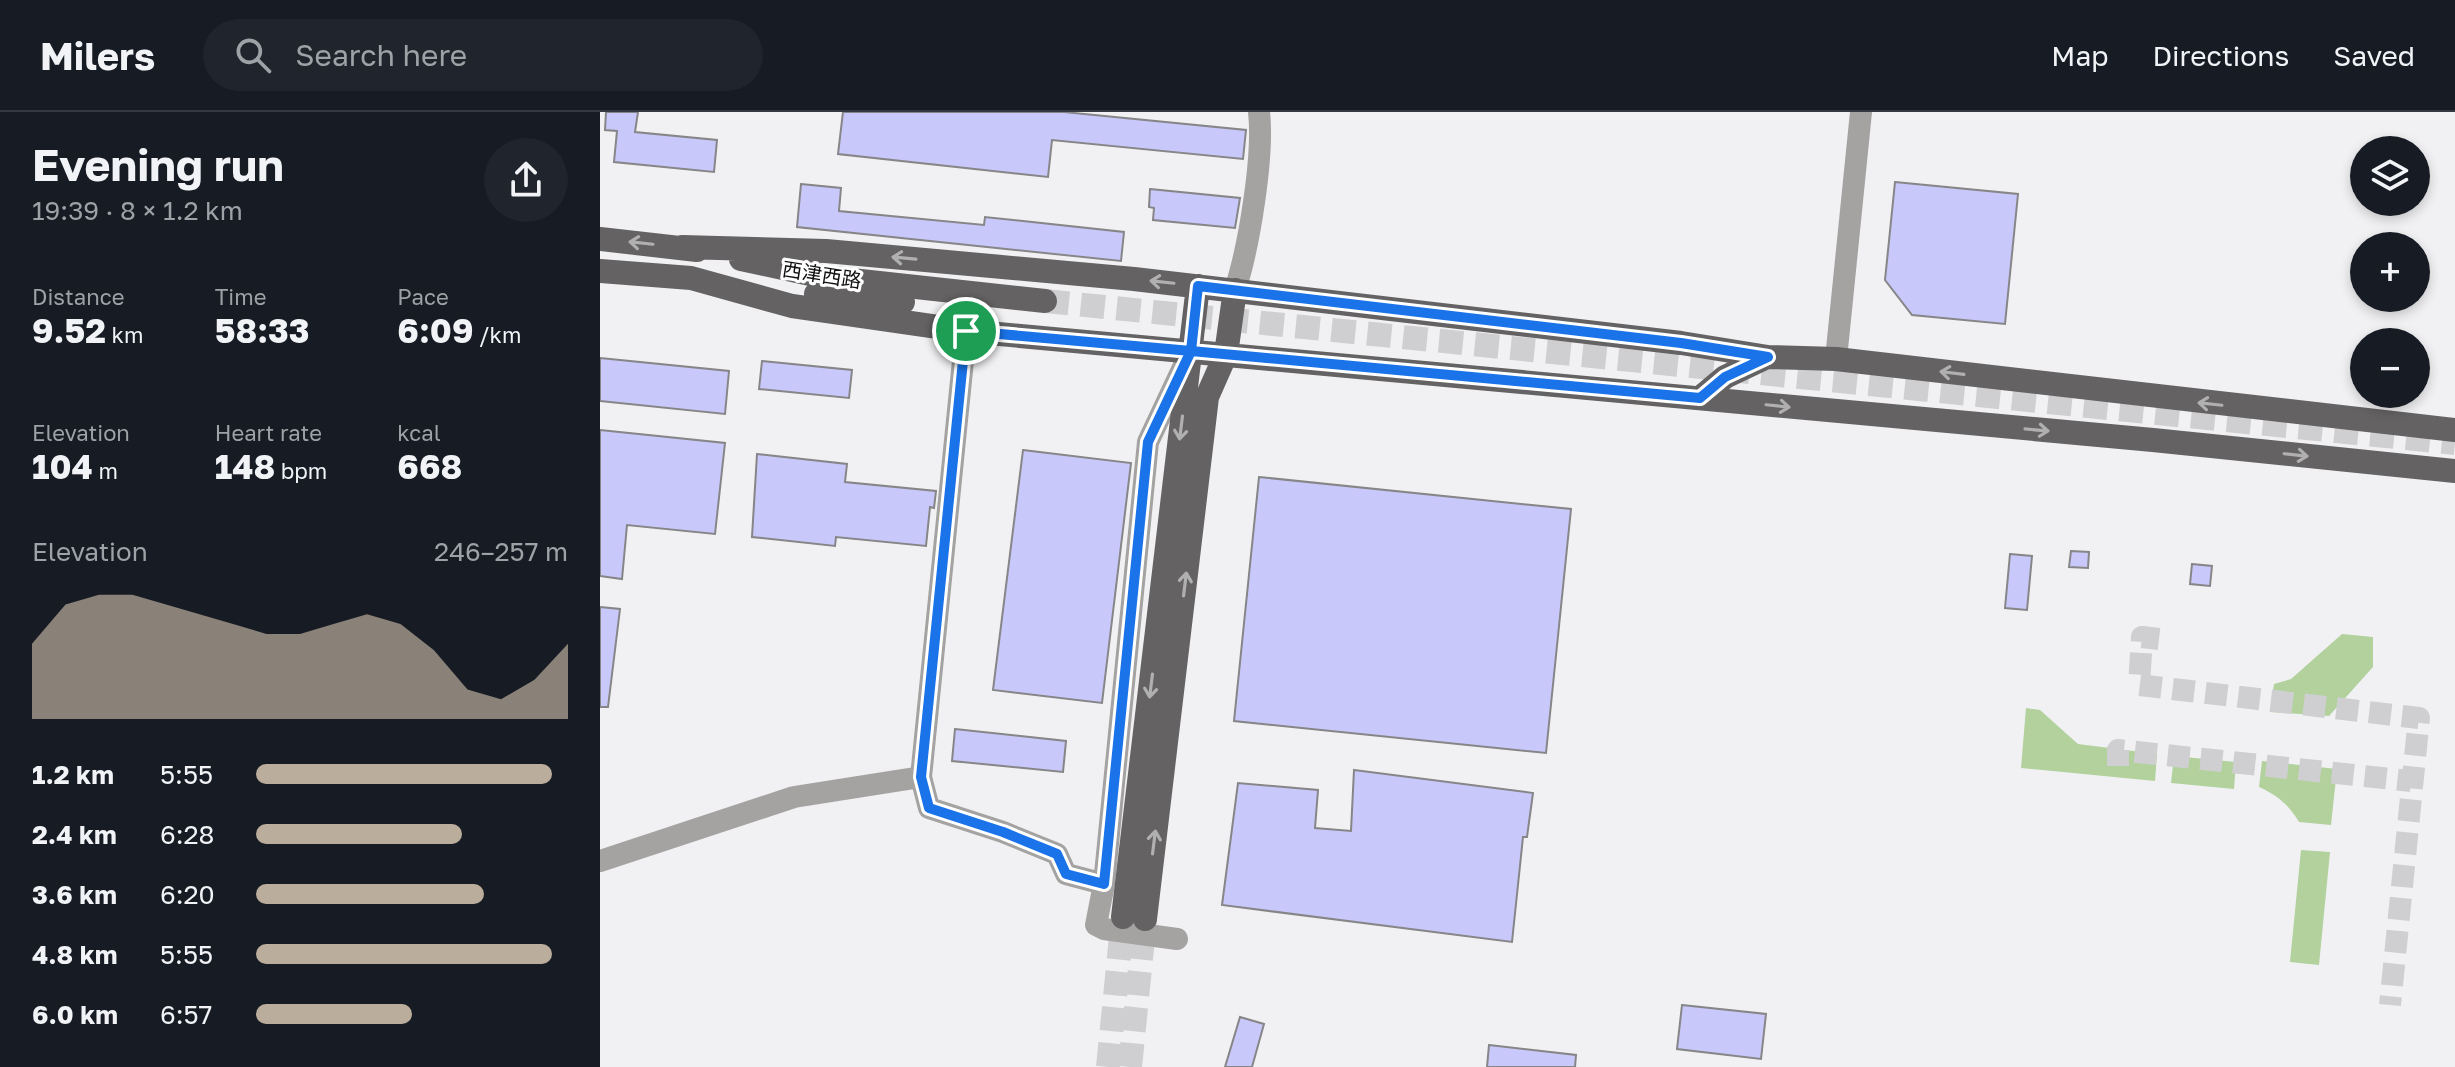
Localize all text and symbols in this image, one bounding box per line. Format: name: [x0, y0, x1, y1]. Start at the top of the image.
search box: [203, 19, 763, 91]
text: Milers: [40, 33, 155, 78]
icon: search: [231, 33, 275, 77]
text: Search here: [295, 37, 467, 73]
text: Map: [2051, 39, 2108, 72]
text: Directions: [2152, 39, 2289, 72]
text: Saved: [2333, 39, 2415, 72]
map controls: [2350, 136, 2430, 408]
button: layers: [2350, 136, 2430, 216]
text: Evening run: [32, 138, 284, 191]
button: share: [484, 138, 568, 222]
text: 19:39 · 8 × 1.2 km: [32, 195, 243, 226]
button: +: [2350, 232, 2430, 312]
one-way arrow: [628, 235, 655, 250]
one-way arrow: [891, 250, 917, 265]
street label: 西津西路: [781, 256, 863, 292]
one-way arrow: [1149, 275, 1176, 290]
text: Distance: [32, 283, 124, 310]
text: Time: [215, 283, 266, 310]
text: Pace: [397, 283, 449, 310]
pin: [932, 297, 1000, 365]
icon: arrive: [944, 309, 988, 353]
text: 9.52: [32, 310, 106, 350]
text: 58:33: [215, 310, 310, 350]
text: 6:09: [397, 310, 474, 350]
text: km: [106, 321, 143, 348]
text: /km: [474, 321, 521, 348]
button: −: [2350, 328, 2430, 408]
one-way arrow: [1939, 366, 1966, 381]
one-way arrow: [2197, 397, 2224, 412]
one-way arrow: [1764, 399, 1791, 414]
one-way arrow: [1174, 414, 1189, 441]
text: Elevation: [32, 419, 130, 446]
text: Heart rate: [215, 419, 322, 446]
text: kcal: [397, 419, 441, 446]
one-way arrow: [2023, 423, 2050, 438]
text: 104: [32, 446, 93, 486]
text: 148: [215, 446, 275, 486]
text: 668: [397, 446, 462, 486]
one-way arrow: [2282, 447, 2309, 462]
text: m: [93, 457, 118, 484]
text: bpm: [275, 457, 327, 484]
text: Elevation: [32, 536, 148, 567]
text: 246–257 m: [434, 536, 568, 567]
one-way arrow: [1177, 571, 1192, 598]
one-way arrow: [1143, 672, 1158, 699]
text: 1.2 km: [32, 759, 114, 790]
text: 5:55: [160, 759, 213, 790]
text: 2.4 km: [32, 819, 117, 850]
text: 6:28: [160, 819, 214, 850]
one-way arrow: [1147, 830, 1162, 855]
text: 3.6 km: [32, 879, 117, 910]
text: 6:20: [160, 879, 215, 910]
text: 4.8 km: [32, 939, 118, 970]
text: 5:55: [160, 939, 213, 970]
text: 6.0 km: [32, 999, 118, 1030]
text: 6:57: [160, 999, 212, 1030]

